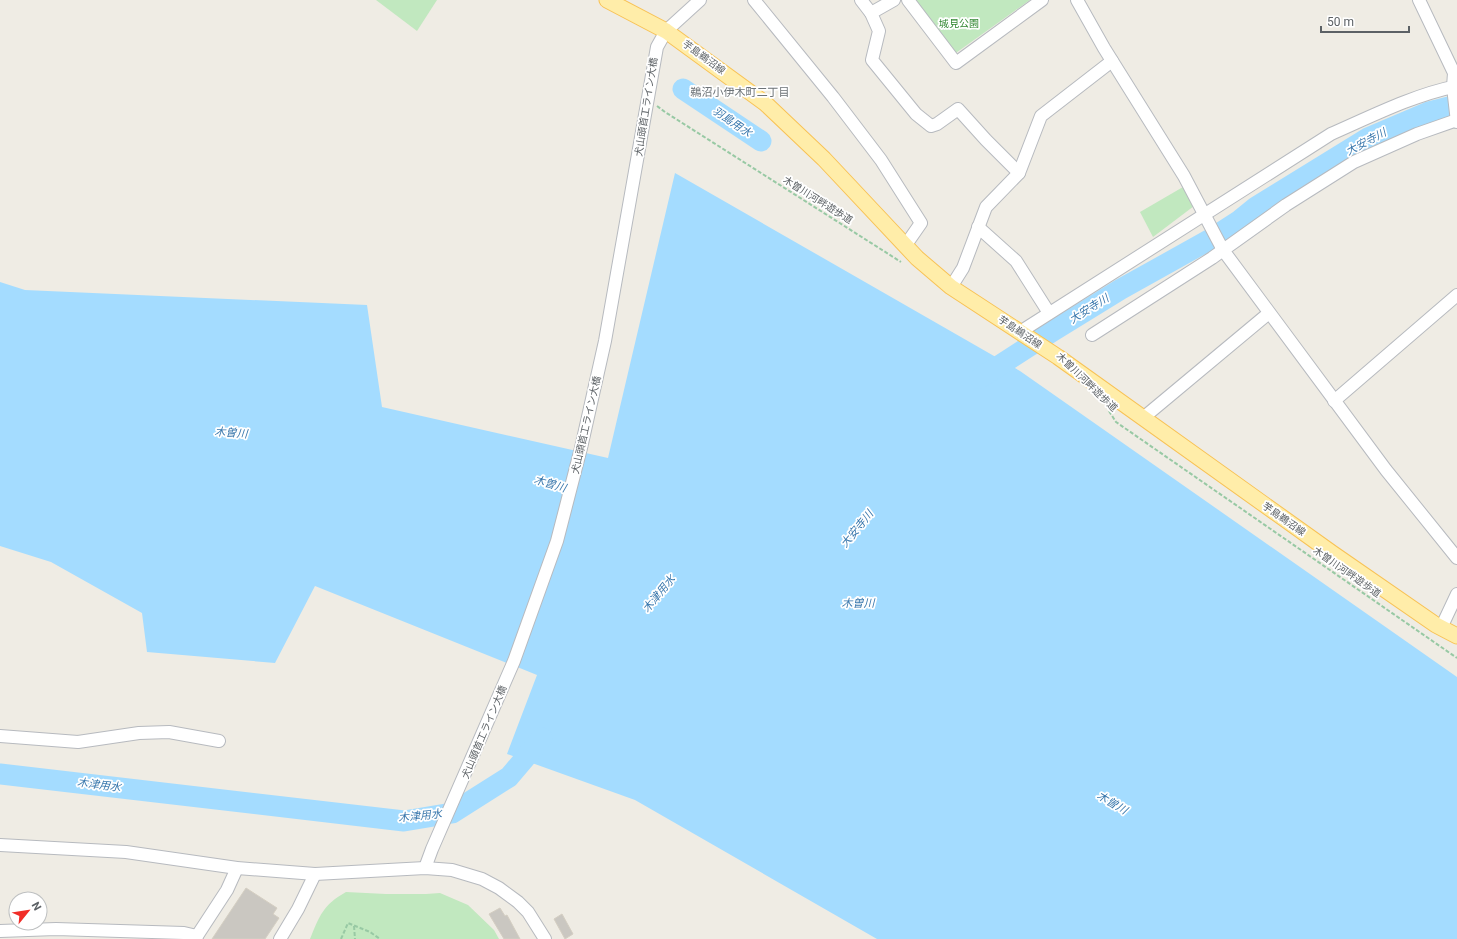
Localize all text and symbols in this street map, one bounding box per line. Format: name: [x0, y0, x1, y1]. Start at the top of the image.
scale bar: [1321, 8, 1409, 34]
text: 50 m: [1327, 15, 1354, 29]
park label: 城見公園: [939, 18, 979, 29]
street label: 芋島鵜沼線: [681, 38, 727, 76]
street label: 犬山頭首工ライン大橋: [633, 57, 659, 157]
district label: 鵜沼小伊木町二丁目: [691, 86, 790, 99]
water label: 羽島用水: [710, 104, 755, 140]
water label: 大安寺川: [1344, 125, 1389, 158]
street label: 木曽川河畔遊歩道: [781, 174, 855, 226]
water label: 大安寺川: [1067, 291, 1112, 326]
street label: 芋島鵜沼線: [996, 313, 1044, 351]
street label: 木曽川河畔遊歩道: [1054, 350, 1120, 414]
street label: 犬山頭首工ライン大橋: [569, 375, 603, 475]
water label: 木曽川: [214, 425, 249, 441]
water label: 木曽川: [532, 473, 569, 495]
street label: 芋島鵜沼線: [1260, 500, 1308, 538]
water label: 大安寺川: [838, 507, 877, 550]
street label: 木曽川河畔遊歩道: [1311, 545, 1383, 599]
water label: 木津用水: [640, 572, 679, 615]
water label: 木曽川: [842, 597, 875, 610]
street label: 犬山頭首工ライン大橋: [459, 684, 509, 780]
water label: 木津用水: [76, 776, 123, 794]
water label: 木曽川: [1095, 789, 1130, 818]
water label: 木津用水: [397, 807, 444, 825]
north arrow: [8, 891, 48, 931]
text: N: [29, 900, 44, 913]

